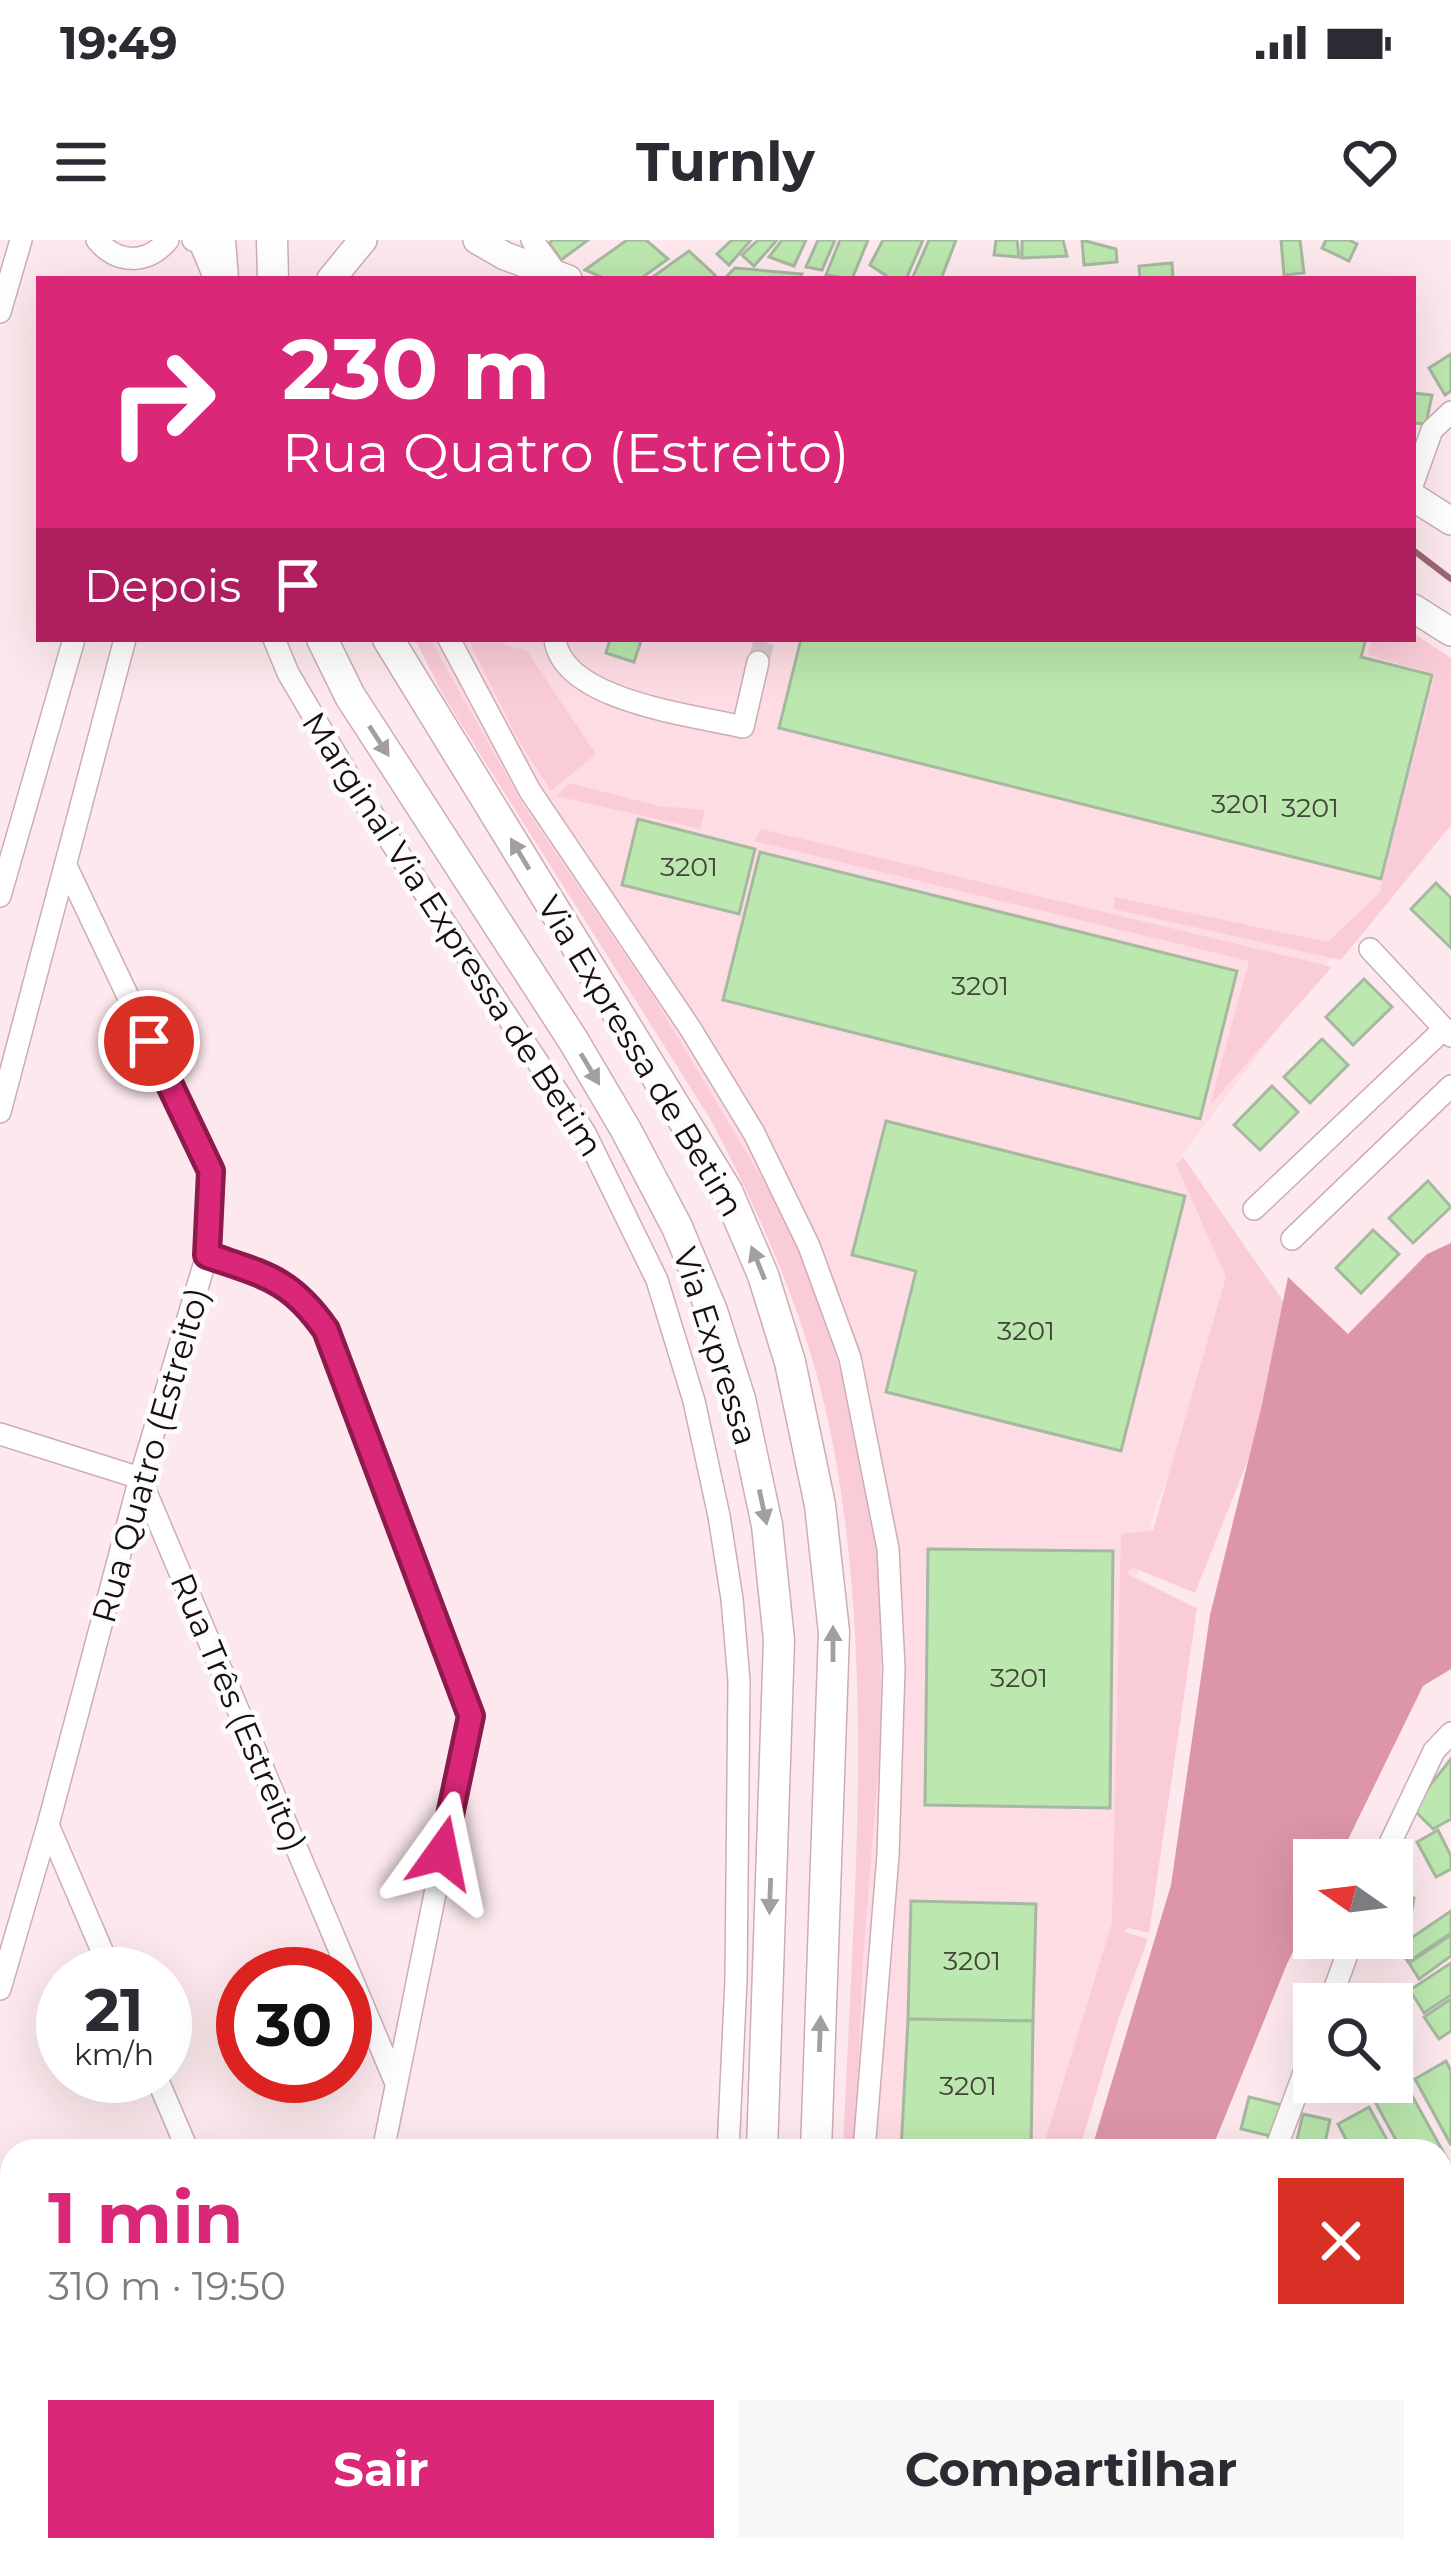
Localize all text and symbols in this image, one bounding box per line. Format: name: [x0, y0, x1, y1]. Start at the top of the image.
text: 19:49: [60, 15, 178, 70]
icon: menu: [48, 129, 114, 195]
text: Turnly: [636, 129, 815, 195]
icon: heart: [1337, 129, 1403, 195]
text: 230 m: [282, 318, 550, 420]
icon: right: [84, 324, 240, 480]
text: Rua Quatro (Estreito): [282, 420, 850, 486]
icon: arrive: [265, 552, 331, 618]
text: Depois: [84, 558, 241, 613]
street label: Marginal Via Expressa de Betim: [294, 704, 612, 1164]
one-way arrow: [367, 725, 389, 758]
house number: 3201: [1211, 787, 1269, 820]
house number: 3201: [1281, 791, 1339, 824]
one-way arrow: [510, 838, 532, 871]
house number: 3201: [660, 850, 718, 883]
street label: Via Expressa de Betim: [529, 888, 753, 1224]
house number: 3201: [951, 969, 1009, 1002]
pin: [98, 990, 200, 1092]
icon: arrive: [116, 1008, 182, 1074]
one-way arrow: [579, 1052, 600, 1086]
street label: Via Expressa: [665, 1242, 767, 1450]
one-way arrow: [748, 1245, 767, 1281]
street label: Rua Quatro (Estreito): [83, 1283, 217, 1627]
house number: 3201: [997, 1314, 1055, 1347]
one-way arrow: [754, 1489, 773, 1526]
street label: Rua Três (Estreito): [162, 1567, 316, 1857]
one-way arrow: [823, 1624, 843, 1662]
house number: 3201: [990, 1661, 1048, 1694]
position arrow: [379, 1790, 505, 1916]
north arrow: [1293, 1839, 1413, 1959]
map controls: [1293, 1839, 1413, 2103]
one-way arrow: [761, 1878, 780, 1916]
house number: 3201: [943, 1944, 1001, 1977]
speed limit sign: 30: [216, 1947, 372, 2103]
text: 21: [85, 1973, 143, 2046]
button: search: [1293, 1983, 1413, 2103]
one-way arrow: [811, 2014, 830, 2052]
text: km/h: [74, 2036, 154, 2073]
house number: 3201: [939, 2069, 997, 2102]
text: 1 min: [48, 2173, 244, 2261]
button: close: [1278, 2178, 1404, 2304]
text: 310 m · 19:50: [48, 2262, 286, 2310]
button: Sair: [48, 2400, 714, 2538]
button: Compartilhar: [738, 2400, 1404, 2538]

